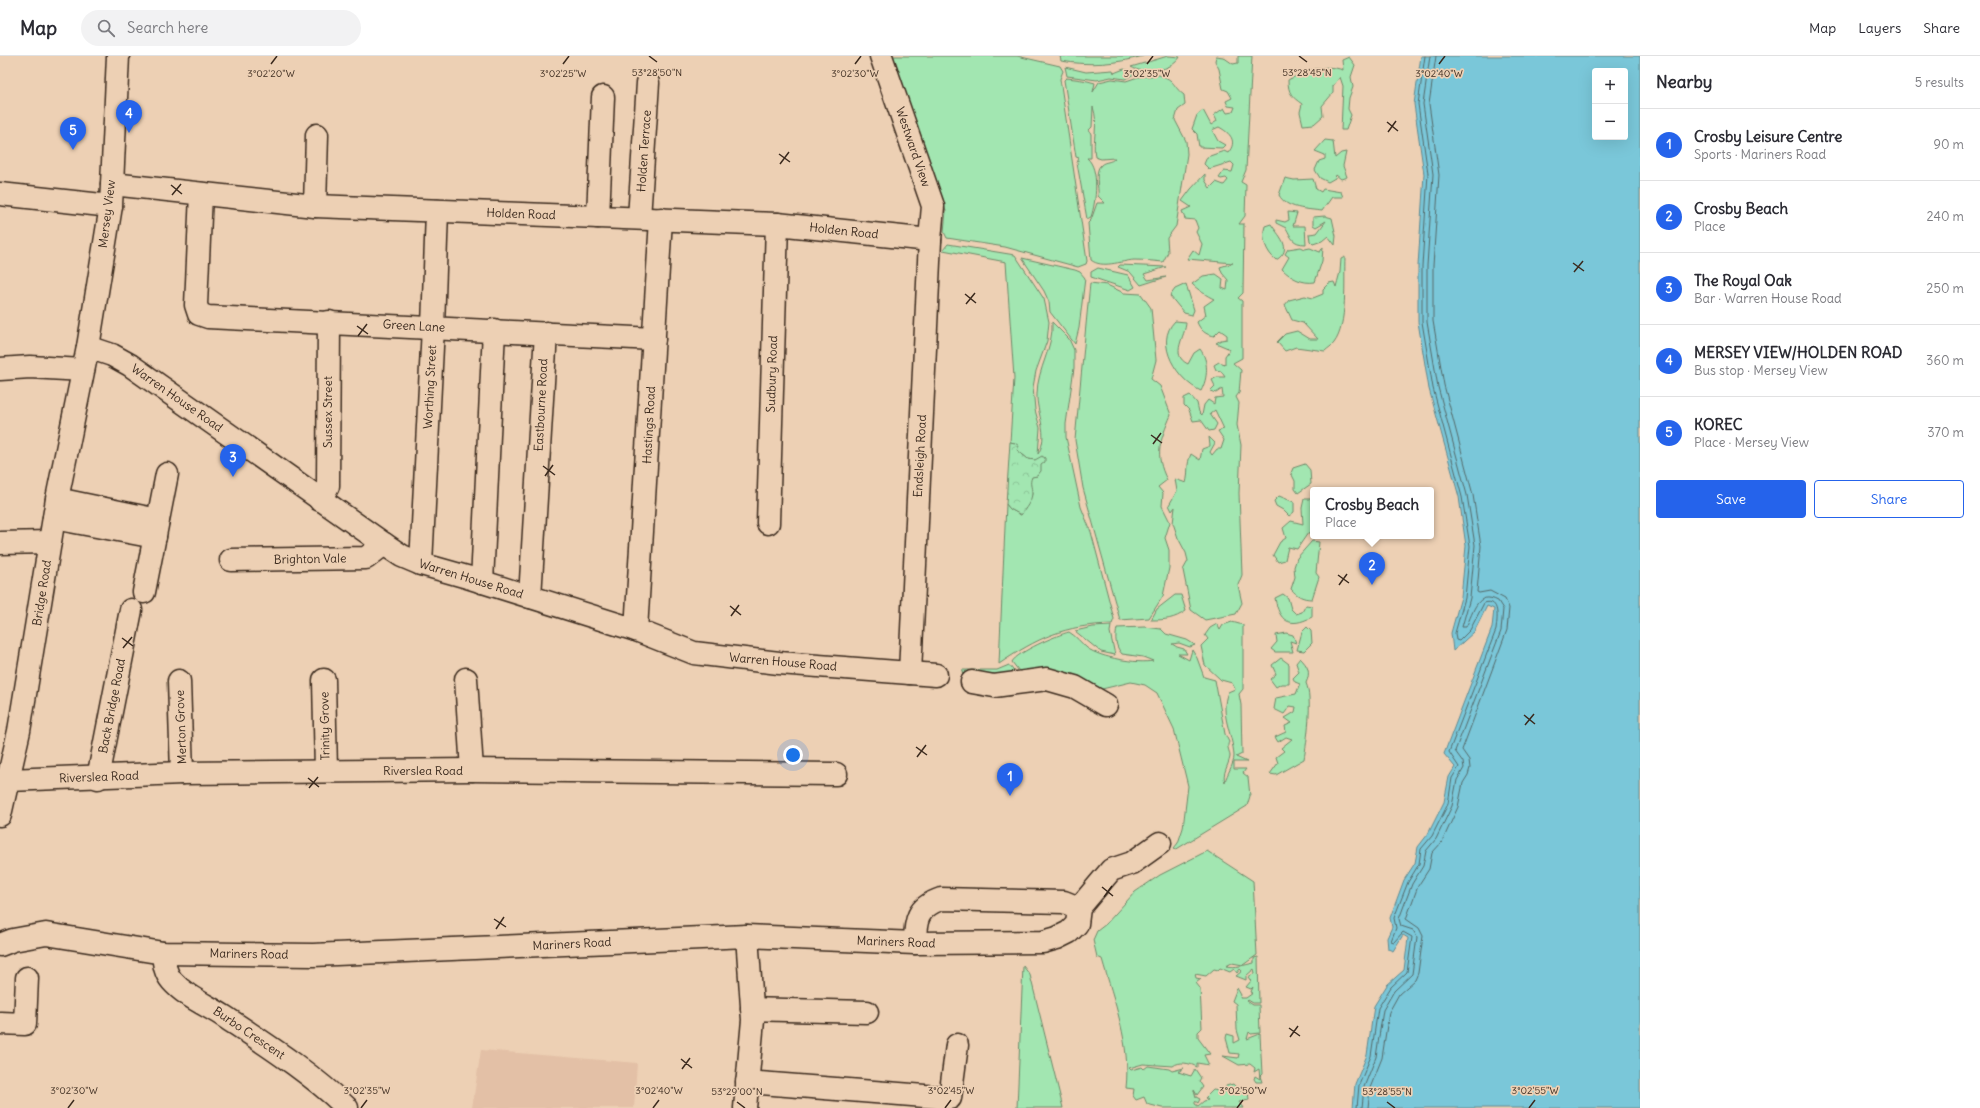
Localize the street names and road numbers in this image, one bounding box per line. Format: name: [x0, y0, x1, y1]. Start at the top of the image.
street label: Westward View: [893, 105, 934, 189]
street label: Holden Terrace: [633, 110, 654, 192]
street label: Mersey View: [95, 178, 118, 249]
street label: Holden Road: [486, 205, 556, 222]
street label: Holden Road: [809, 219, 879, 242]
street label: Green Lane: [382, 316, 446, 335]
street label: Sudbury Road: [763, 335, 780, 413]
street label: Worthing Street: [420, 344, 439, 429]
street label: Eastbourne Road: [531, 358, 550, 452]
street label: Warren House Road: [129, 360, 226, 435]
street label: Sussex Street: [320, 376, 335, 448]
street label: Hastings Road: [639, 386, 658, 464]
street label: Endsleigh Road: [910, 414, 929, 498]
street label: Brighton Vale: [274, 550, 346, 567]
street label: Warren House Road: [417, 556, 525, 602]
street label: Bridge Road: [29, 559, 54, 627]
street label: Warren House Road: [728, 649, 838, 674]
street label: Back Bridge Road: [95, 657, 128, 755]
street label: Merton Grove: [172, 690, 189, 764]
street label: Trinity Grove: [316, 691, 333, 761]
street label: Riverslea Road: [383, 763, 463, 778]
street label: Riverslea Road: [59, 768, 139, 785]
street label: Mariners Road: [856, 933, 936, 950]
street label: Mariners Road: [532, 934, 612, 953]
street label: Mariners Road: [209, 945, 289, 962]
street label: Burbo Crescent: [210, 1003, 288, 1062]

